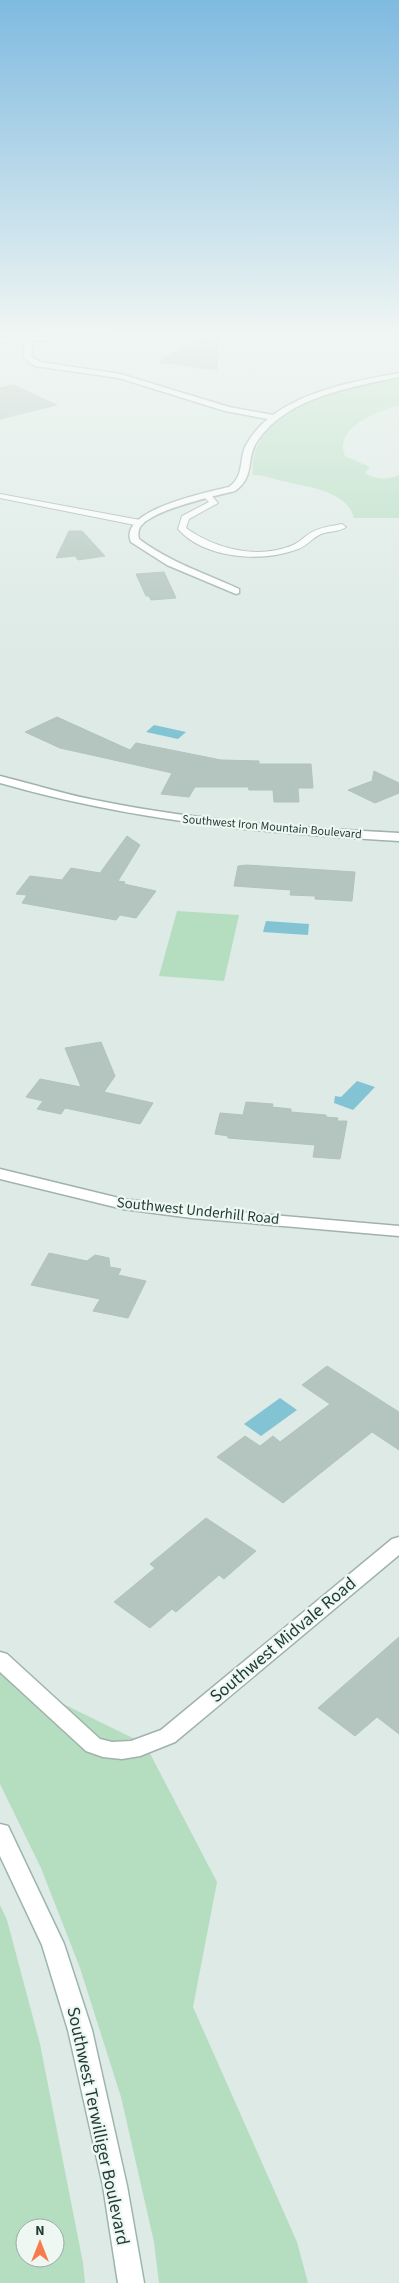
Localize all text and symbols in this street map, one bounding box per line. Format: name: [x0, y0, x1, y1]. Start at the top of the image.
street label: Southwest Iron Mountain Boulevard: [182, 811, 362, 843]
street label: Southwest Underhill Road: [116, 1192, 280, 1230]
street label: Southwest Midvale Road: [204, 1571, 362, 1709]
street label: Southwest Terwilliger Boulevard: [60, 2004, 136, 2248]
north arrow: [15, 2218, 65, 2268]
text: N: [35, 2221, 45, 2241]

